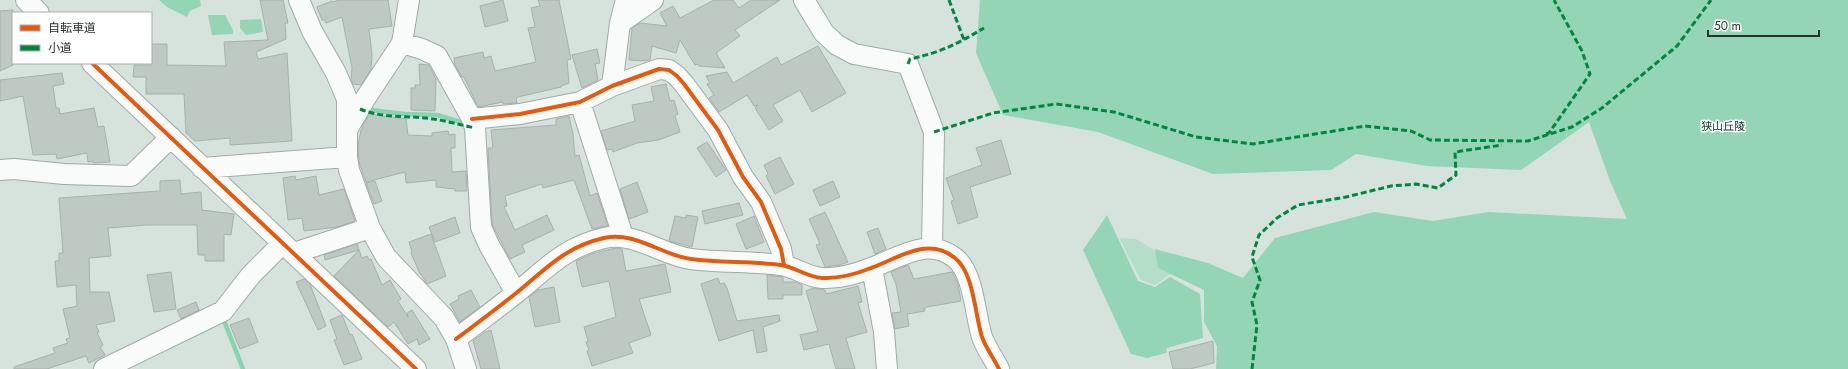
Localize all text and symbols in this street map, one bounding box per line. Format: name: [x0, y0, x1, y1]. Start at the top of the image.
legend: [12, 12, 152, 64]
scale bar: [1708, 12, 1819, 38]
text: 50 m: [1714, 17, 1741, 35]
text: 自転車道: [48, 19, 96, 37]
text: 小道: [48, 39, 72, 57]
park label: 狭山丘陵: [1701, 118, 1745, 134]

